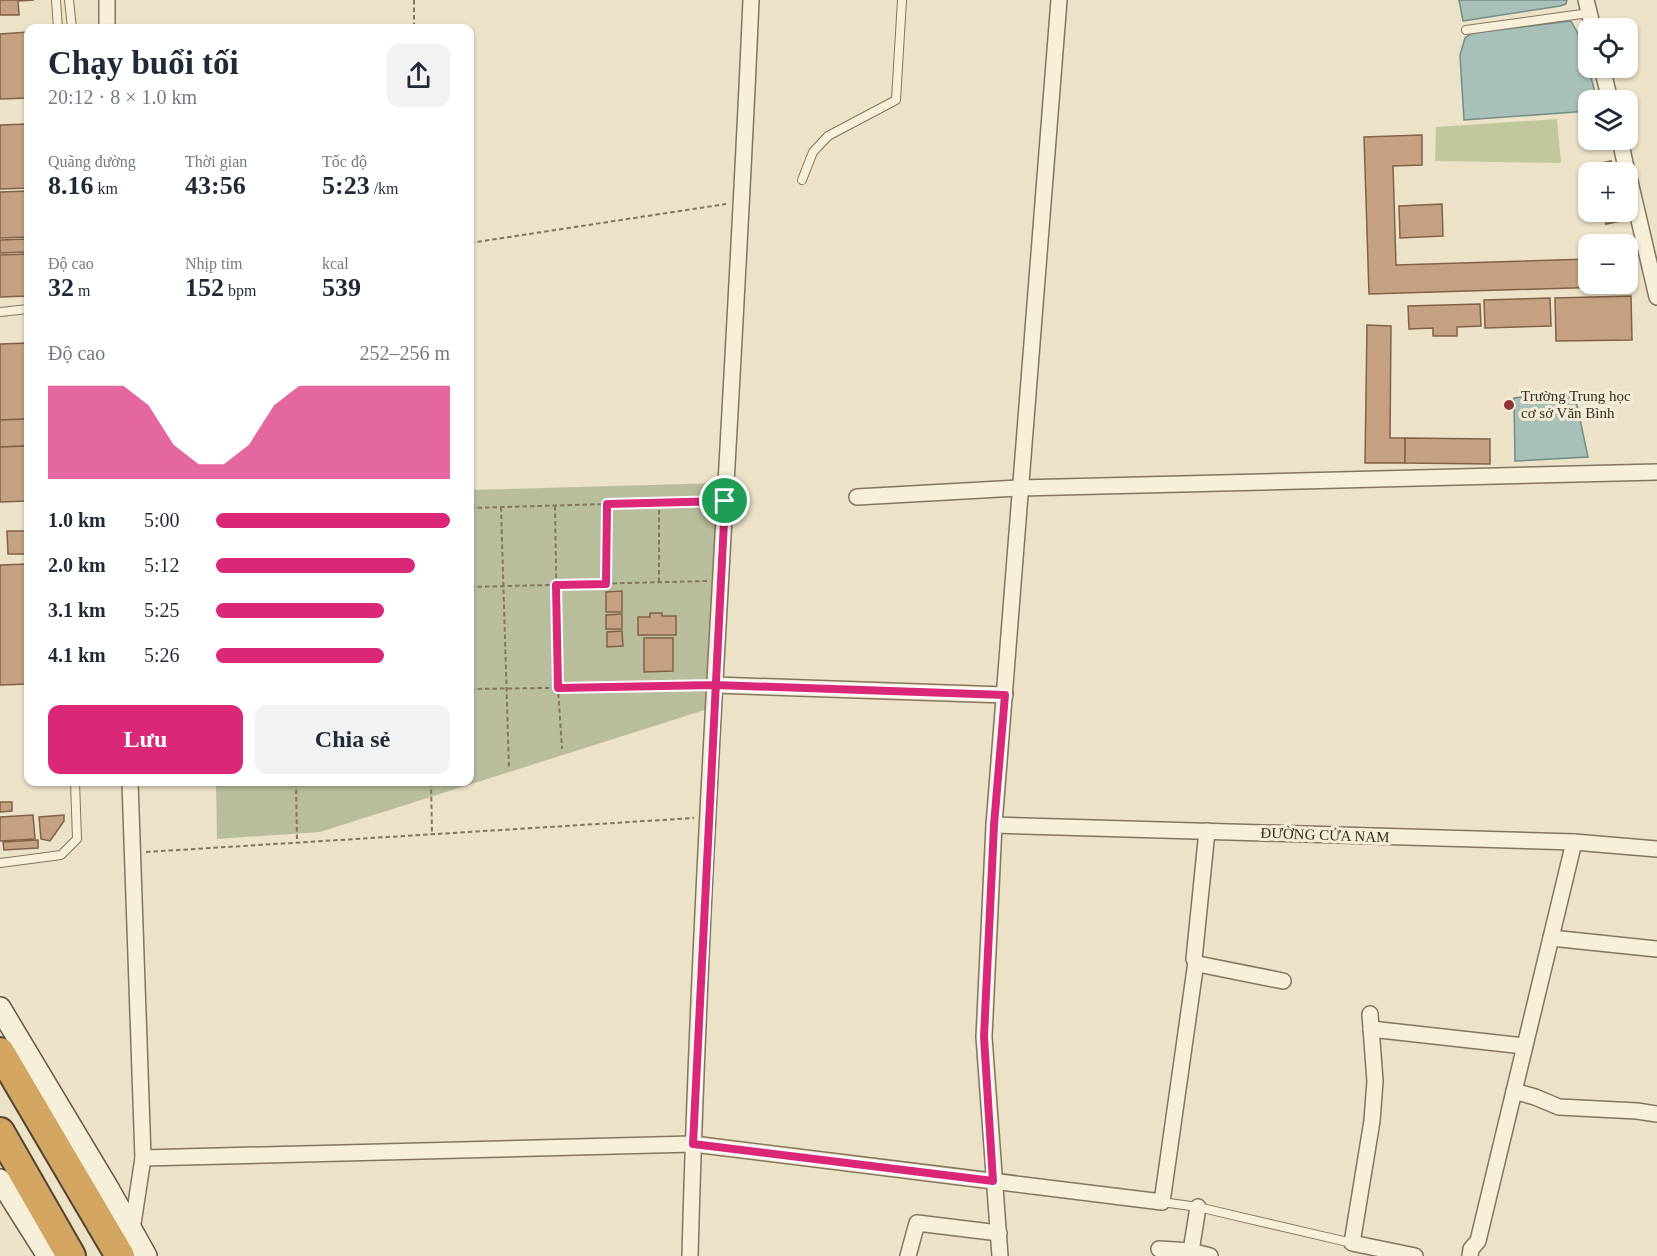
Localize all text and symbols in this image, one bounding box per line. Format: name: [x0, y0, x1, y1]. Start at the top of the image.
map controls: [1578, 18, 1638, 294]
button: locate: [1578, 18, 1638, 78]
button: share: [387, 44, 450, 107]
text: Chạy buổi tối: [48, 45, 239, 81]
text: 20:12 · 8 × 1.0 km: [48, 86, 197, 108]
button: layers: [1578, 90, 1638, 150]
text: Quãng đường: [48, 153, 136, 170]
text: Thời gian: [185, 153, 247, 170]
text: Tốc độ: [322, 153, 367, 170]
button: +: [1578, 162, 1638, 222]
text: 8.16: [48, 171, 94, 200]
text: 43:56: [185, 171, 246, 200]
text: 5:23: [322, 171, 370, 200]
text: km: [94, 180, 118, 197]
text: /km: [370, 180, 399, 197]
button: −: [1578, 234, 1638, 294]
text: Độ cao: [48, 255, 94, 272]
text: Nhịp tim: [185, 255, 242, 272]
text: kcal: [322, 255, 349, 272]
text: 32: [48, 273, 74, 302]
text: 152: [185, 273, 224, 302]
text: 539: [322, 273, 361, 302]
text: m: [74, 282, 90, 299]
text: bpm: [224, 282, 256, 299]
text: Độ cao: [48, 342, 105, 364]
text: 252–256 m: [359, 342, 450, 364]
place label: Trường Trung học cơ sở Văn Bình: [1521, 388, 1631, 421]
marker: Trường Trung học cơ sở Văn Bình: [1502, 398, 1516, 412]
pin: [699, 475, 750, 526]
icon: arrive: [708, 484, 741, 517]
text: 1.0 km: [48, 509, 106, 531]
text: 5:00: [144, 509, 180, 531]
text: 2.0 km: [48, 554, 106, 576]
text: 5:12: [144, 554, 180, 576]
text: 3.1 km: [48, 599, 106, 621]
text: 5:25: [144, 599, 180, 621]
text: 4.1 km: [48, 644, 106, 666]
text: 5:26: [144, 644, 180, 666]
button: Lưu: [48, 705, 243, 774]
button: Chia sẻ: [255, 705, 450, 774]
street label: ĐƯỜNG CỬA NAM: [1260, 825, 1390, 845]

